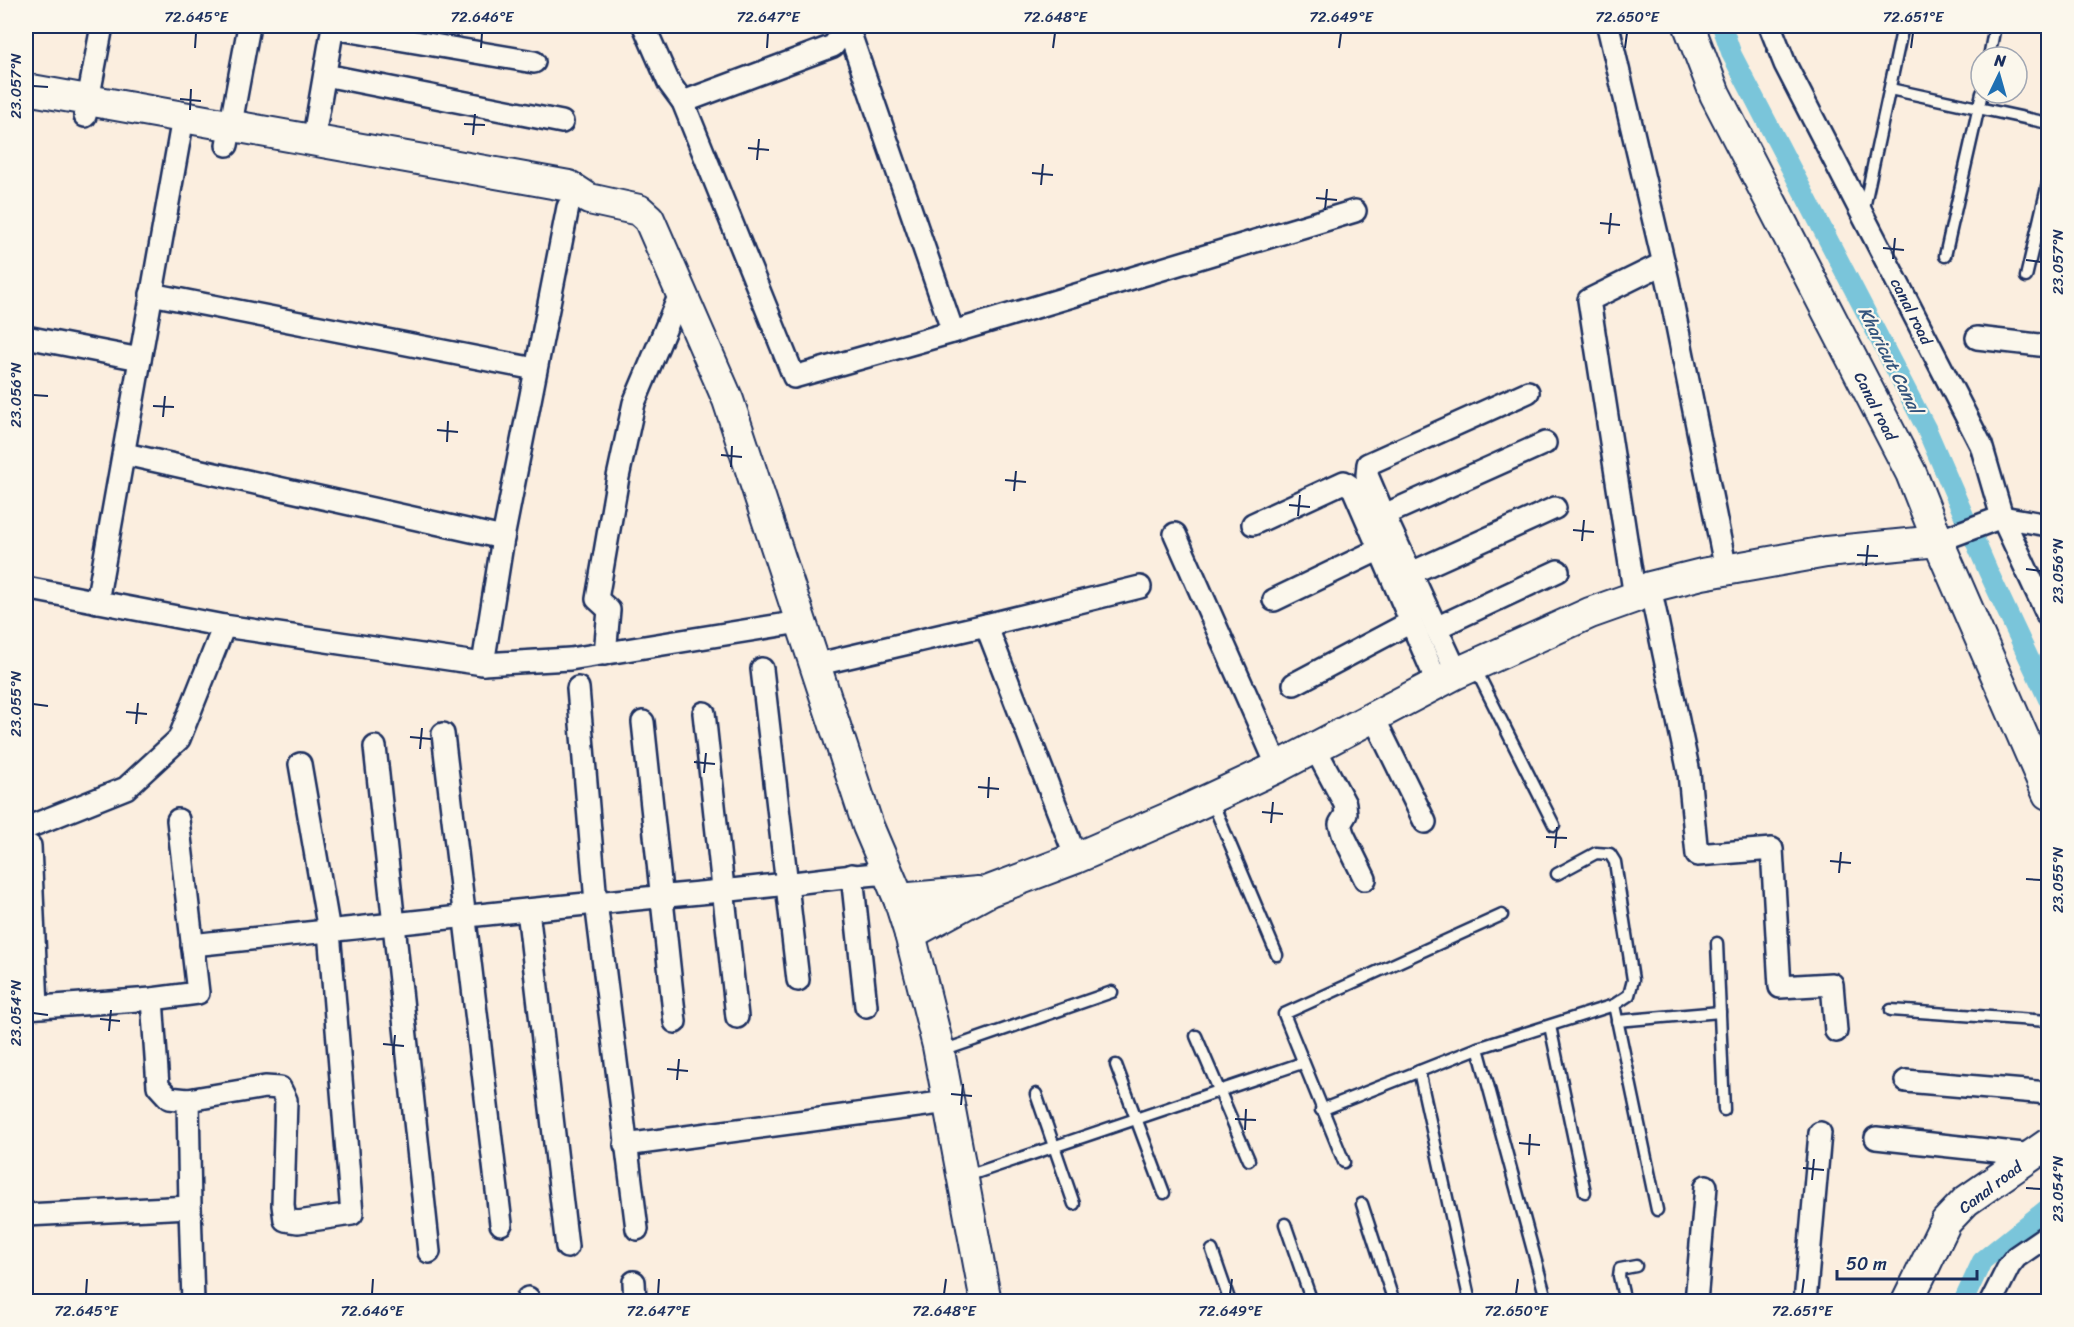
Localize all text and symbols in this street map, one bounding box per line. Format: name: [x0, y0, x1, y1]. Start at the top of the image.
text: 72.645°E: [164, 4, 229, 30]
text: 72.646°E: [451, 4, 515, 30]
text: 72.647°E: [737, 4, 801, 30]
text: 72.648°E: [1023, 4, 1088, 30]
text: 72.649°E: [1309, 4, 1374, 30]
text: 72.650°E: [1595, 4, 1660, 30]
text: 72.651°E: [1883, 4, 1945, 30]
north arrow: [1969, 45, 2029, 105]
text: N: [1992, 46, 2008, 76]
text: 23.057°N: [3, 53, 29, 119]
text: 23.057°N: [2045, 229, 2071, 295]
street label: canal road: [1882, 272, 1942, 351]
water label: Kharicut Canal: [1849, 301, 1933, 423]
text: 23.056°N: [3, 362, 29, 428]
street label: Canal road: [1846, 367, 1906, 447]
text: 23.056°N: [2045, 538, 2071, 604]
text: 23.055°N: [3, 670, 29, 737]
text: 23.055°N: [2045, 846, 2071, 913]
text: 23.054°N: [3, 979, 29, 1046]
street label: Canal road: [1952, 1153, 2030, 1221]
text: 23.054°N: [2045, 1155, 2071, 1222]
scale bar: [1837, 1243, 1976, 1281]
text: 50 m: [1846, 1248, 1887, 1280]
text: 72.645°E: [54, 1298, 119, 1324]
text: 72.646°E: [341, 1298, 405, 1324]
text: 72.647°E: [627, 1298, 691, 1324]
text: 72.648°E: [912, 1298, 977, 1324]
text: 72.649°E: [1198, 1298, 1263, 1324]
text: 72.650°E: [1484, 1298, 1549, 1324]
text: 72.651°E: [1772, 1298, 1834, 1324]

